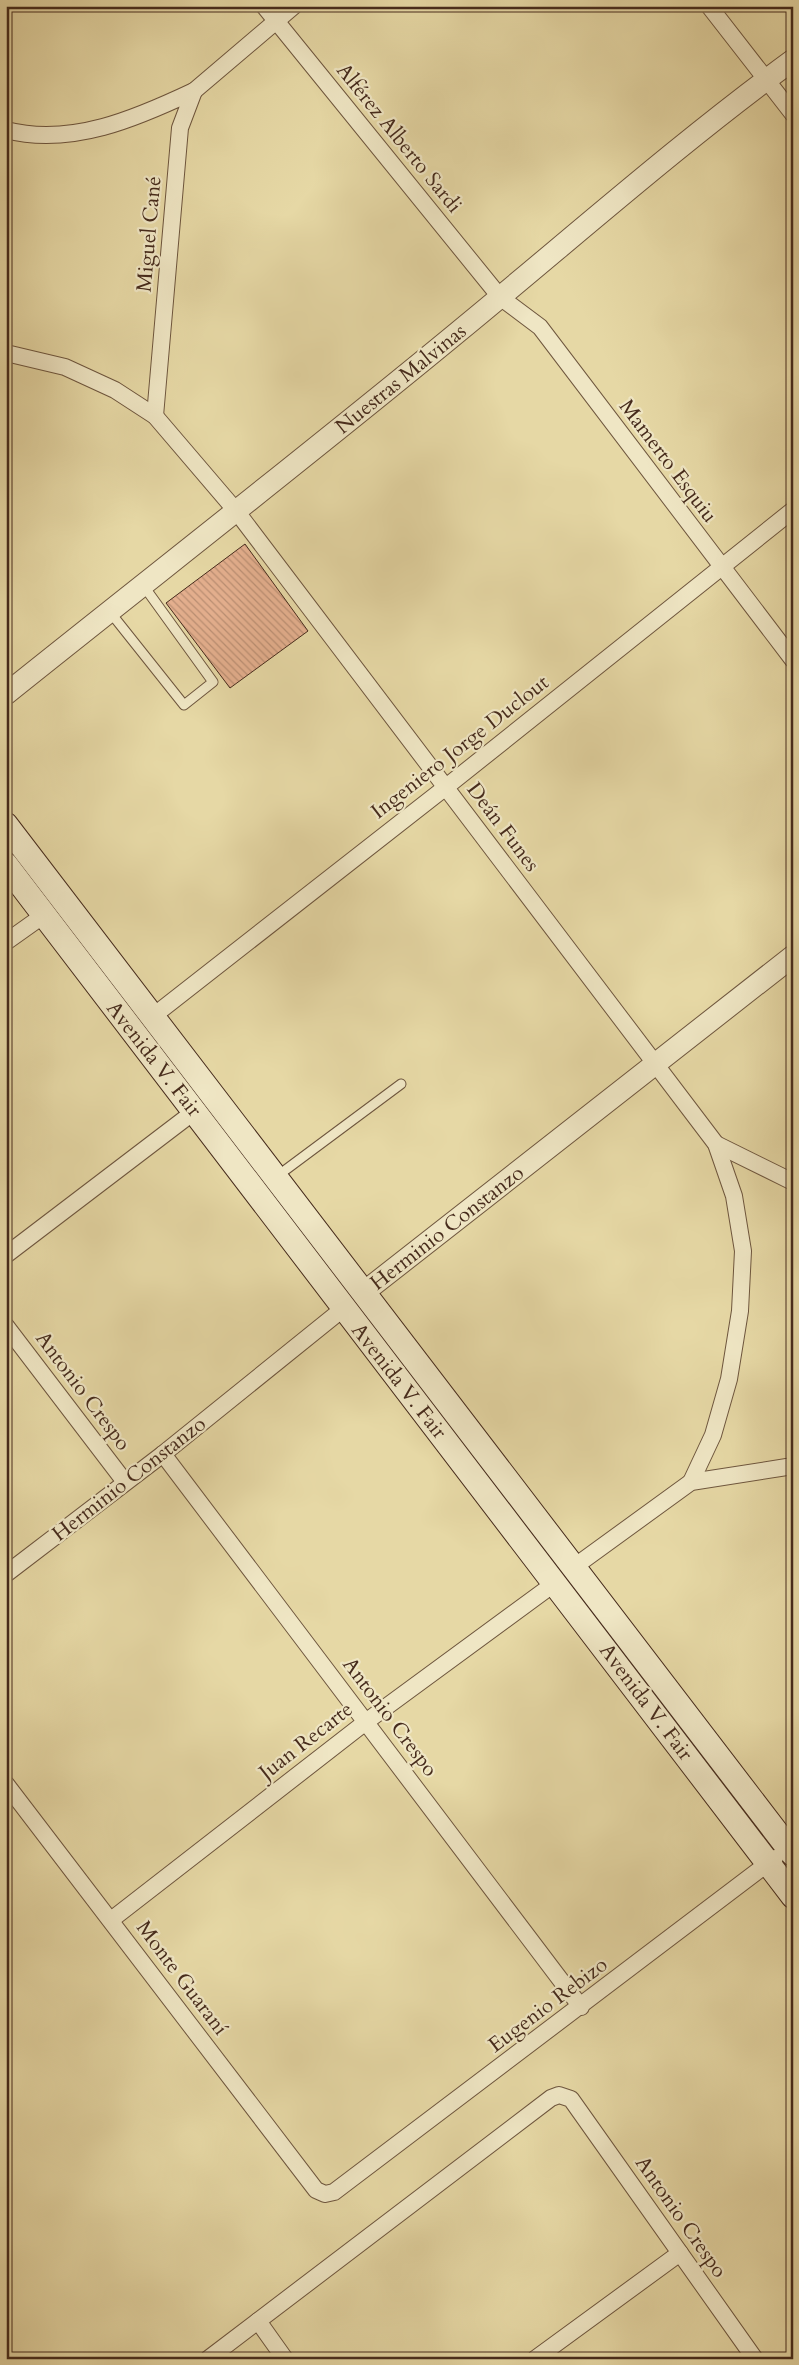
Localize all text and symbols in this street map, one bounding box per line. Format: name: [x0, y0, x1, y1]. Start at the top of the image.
street label: Alférez Alberto Sardi: [329, 57, 469, 219]
street label: Miguel Cané: [129, 175, 169, 293]
street label: Nuestras Malvinas: [329, 317, 473, 441]
street label: Mamerto Esquiu: [612, 393, 724, 529]
street label: Ingeniero Jorge Duclout: [365, 668, 555, 826]
street label: Deán Funes: [460, 776, 546, 878]
street label: Avenida V. Fair: [100, 995, 209, 1123]
street label: Herminio Constanzo: [364, 1159, 530, 1297]
street label: Avenida V. Fair: [345, 1317, 454, 1445]
street label: Antonio Crespo: [29, 1325, 137, 1457]
street label: Herminio Constanzo: [46, 1410, 212, 1548]
street label: Avenida V. Fair: [592, 1637, 700, 1767]
street label: Antonio Crespo: [336, 1651, 444, 1783]
street label: Juan Recarte: [251, 1695, 359, 1789]
street label: Monte Guaraní: [129, 1915, 235, 2041]
street label: Eugenio Rebizo: [482, 1951, 614, 2059]
street label: Antonio Crespo: [628, 2150, 734, 2284]

